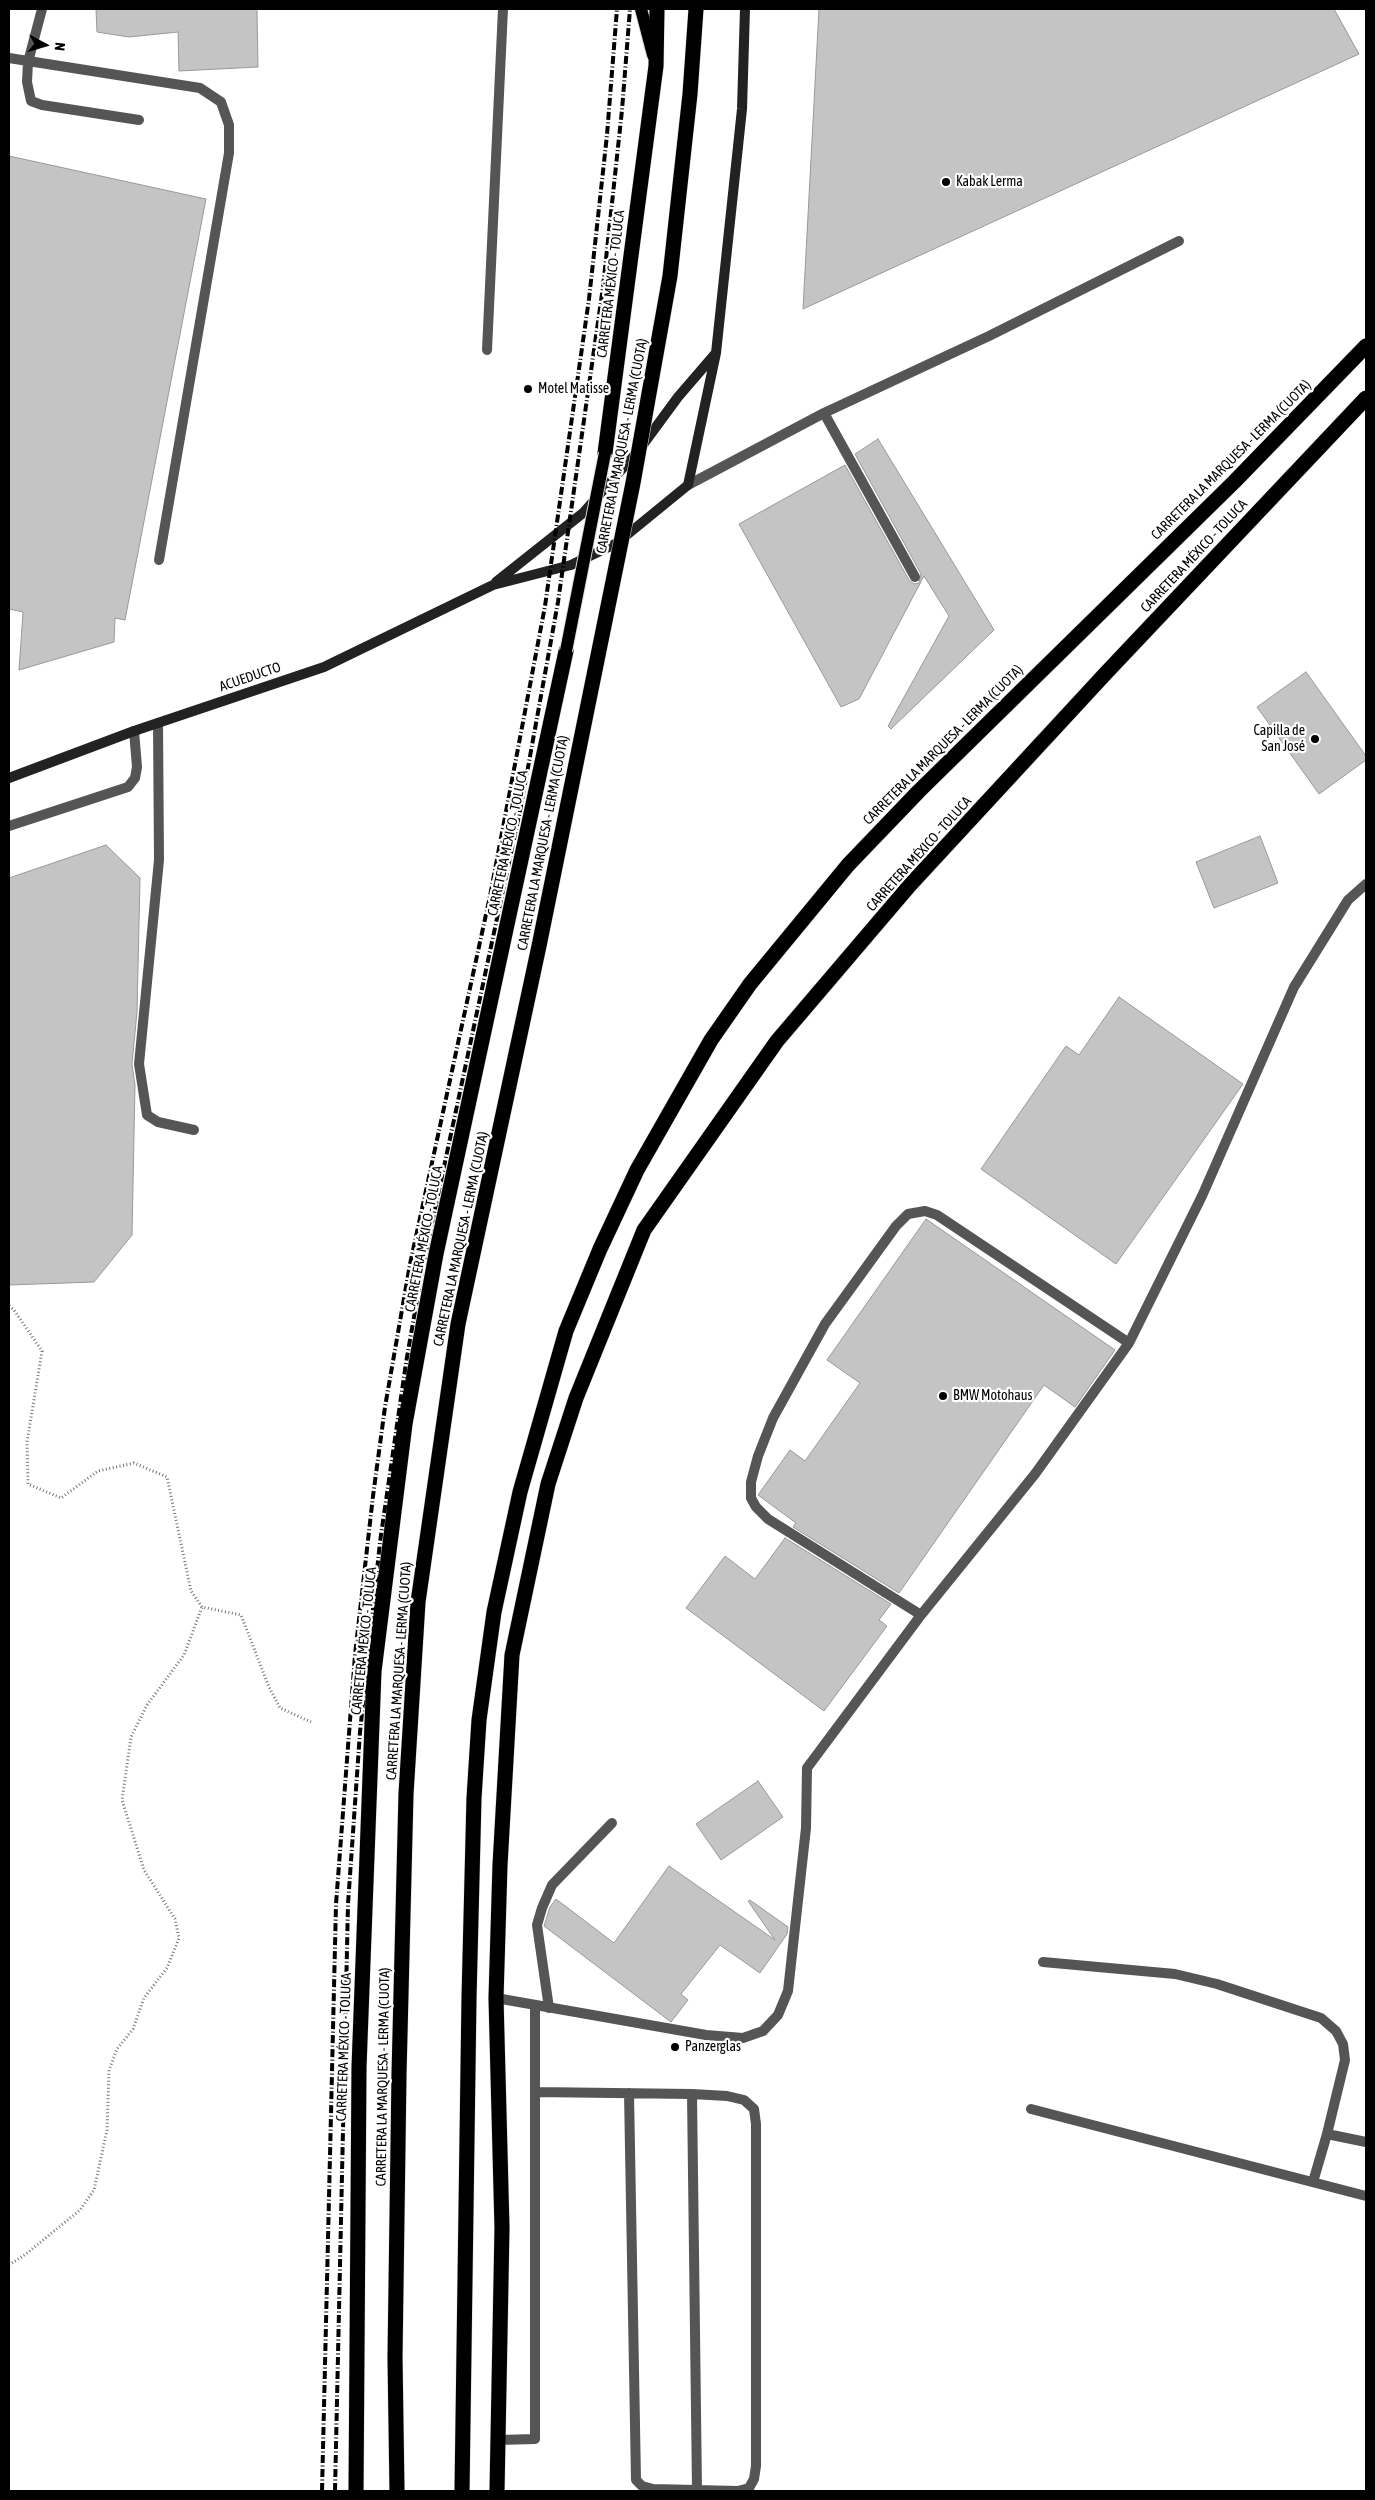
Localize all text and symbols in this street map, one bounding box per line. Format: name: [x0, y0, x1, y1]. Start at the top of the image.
north arrow: [20, 20, 70, 70]
text: N: [52, 42, 68, 52]
place label: Kabak Lerma: [956, 174, 1023, 190]
marker: Kabak Lerma: [940, 176, 952, 188]
street label: CARRETERA MÉXICO - TOLUCA: [594, 209, 628, 359]
street label: CARRETERA LA MARQUESA - LERMA (CUOTA): [593, 337, 651, 555]
street label: CARRETERA LA MARQUESA - LERMA (CUOTA): [1148, 377, 1314, 543]
place label: Motel Matisse: [538, 381, 609, 397]
marker: Motel Matisse: [522, 383, 534, 395]
street label: CARRETERA MÉXICO - TOLUCA: [1137, 496, 1251, 616]
street label: ACUEDUCTO: [217, 659, 283, 695]
street label: CARRETERA LA MARQUESA - LERMA (CUOTA): [860, 662, 1026, 828]
place label: Capilla de San José: [1253, 723, 1305, 756]
marker: Capilla de San José: [1309, 733, 1321, 745]
street label: CARRETERA LA MARQUESA - LERMA (CUOTA): [514, 734, 572, 952]
street label: CARRETERA MÉXICO - TOLUCA: [484, 769, 532, 917]
street label: CARRETERA MÉXICO - TOLUCA: [863, 793, 975, 915]
street label: CARRETERA LA MARQUESA - LERMA (CUOTA): [430, 1130, 492, 1348]
street label: CARRETERA MÉXICO - TOLUCA: [402, 1164, 446, 1314]
place label: BMW Motohaus: [953, 1388, 1033, 1404]
marker: BMW Motohaus: [937, 1390, 949, 1402]
street label: CARRETERA LA MARQUESA - LERMA (CUOTA): [383, 1561, 415, 1781]
street label: CARRETERA MÉXICO - TOLUCA: [348, 1566, 380, 1716]
street label: CARRETERA LA MARQUESA - LERMA (CUOTA): [373, 1967, 393, 2187]
street label: CARRETERA MÉXICO - TOLUCA: [333, 1972, 355, 2122]
place label: Panzerglas: [685, 2039, 741, 2055]
marker: Panzerglas: [669, 2041, 681, 2053]

